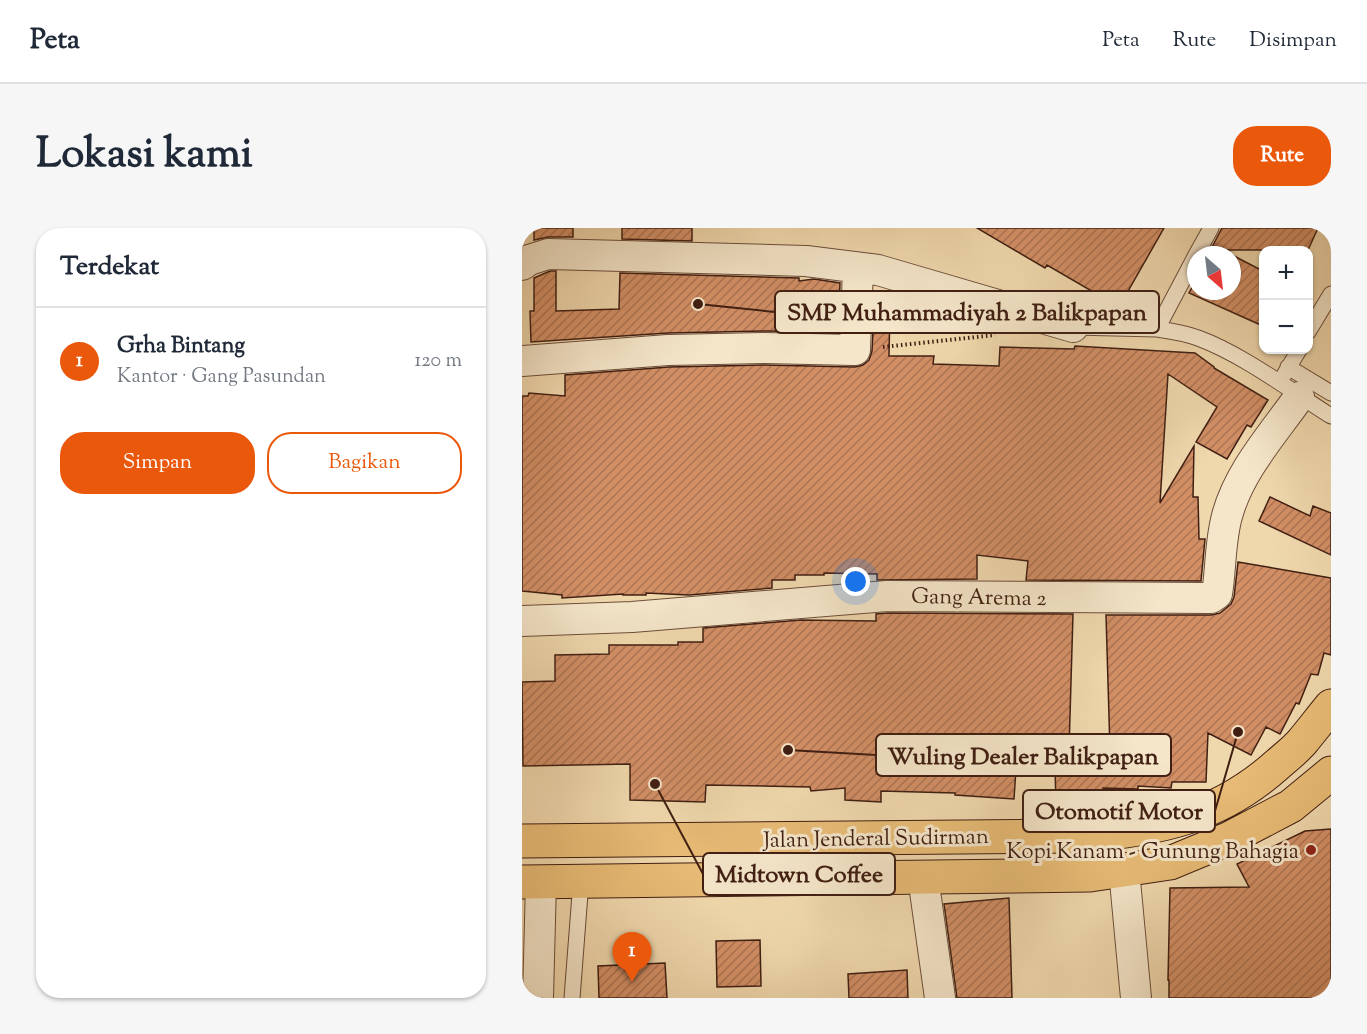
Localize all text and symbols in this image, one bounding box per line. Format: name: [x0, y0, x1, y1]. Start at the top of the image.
text: Peta: [30, 21, 80, 61]
text: Peta: [1102, 26, 1140, 56]
text: Rute: [1173, 26, 1216, 56]
text: Disimpan: [1249, 26, 1337, 56]
text: Lokasi kami: [36, 126, 253, 186]
button: Rute: [1233, 126, 1331, 186]
north arrow: [1187, 246, 1241, 300]
map controls: [1259, 246, 1313, 354]
button: +: [1259, 246, 1313, 300]
text: Terdekat: [60, 249, 159, 286]
callout: SMP Muhammadiyah 2 Balikpapan: [775, 291, 1159, 333]
text: SMP Muhammadiyah 2 Balikpapan: [787, 297, 1148, 331]
button: −: [1259, 300, 1313, 354]
text: Grha Bintang: [117, 331, 245, 363]
text: 1: [76, 347, 83, 376]
text: 120 m: [414, 347, 462, 376]
text: Kantor · Gang Pasundan: [117, 363, 326, 392]
button: Simpan: [60, 432, 255, 494]
button: Bagikan: [267, 432, 462, 494]
your location: [841, 567, 870, 596]
street label: Gang Arema 2: [911, 582, 1047, 616]
callout: Wuling Dealer Balikpapan: [876, 734, 1171, 776]
text: Wuling Dealer Balikpapan: [887, 741, 1160, 775]
callout: Otomotif Motor: [1023, 790, 1215, 832]
text: Otomotif Motor: [1035, 796, 1204, 830]
street label: Jalan Jenderal Sudirman: [762, 822, 989, 858]
place label: Kopi Kanam - Gunung Bahagia: [1007, 837, 1299, 869]
marker: Kopi Kanam - Gunung Bahagia: [1304, 843, 1318, 857]
callout: Midtown Coffee: [703, 853, 895, 895]
text: Midtown Coffee: [715, 859, 883, 893]
pin: 1: [612, 932, 652, 982]

